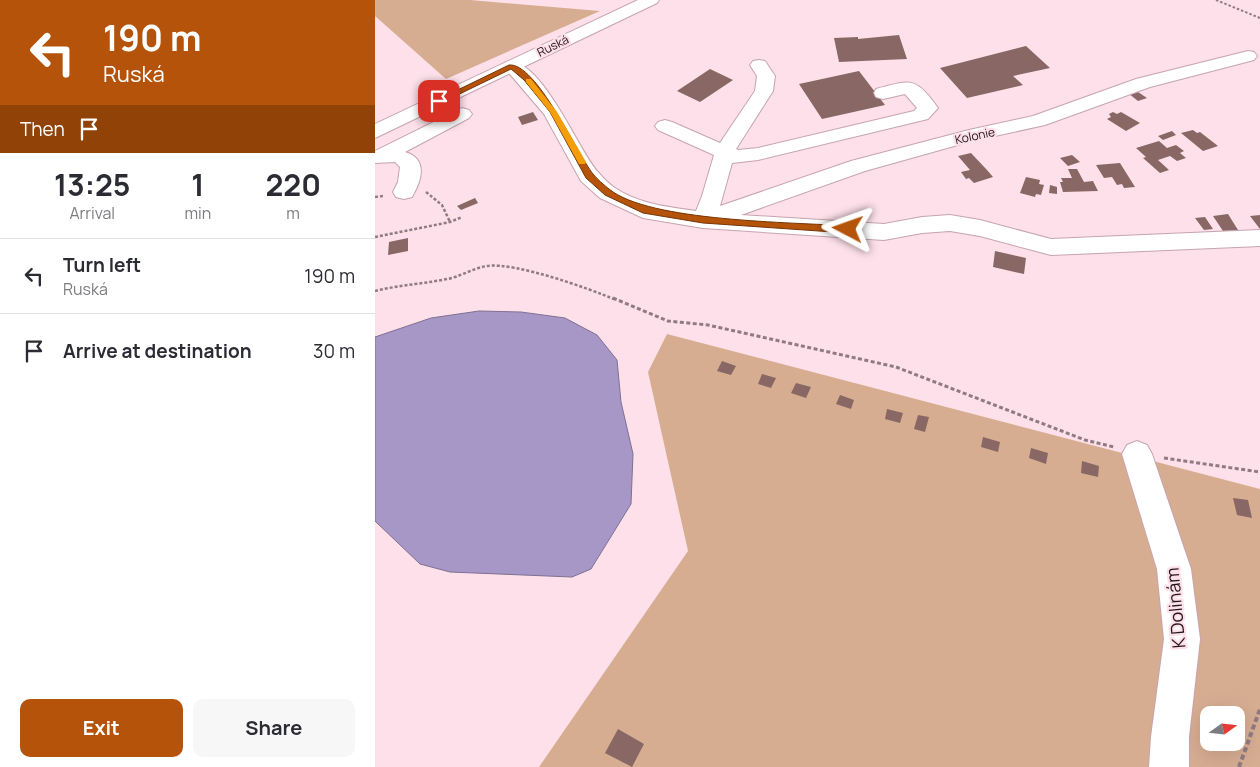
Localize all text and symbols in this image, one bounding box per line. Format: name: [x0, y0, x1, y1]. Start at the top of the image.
text: 190 m: [103, 14, 202, 62]
icon: left: [20, 20, 85, 85]
street label: Ruská: [534, 31, 572, 61]
text: Ruská: [103, 59, 165, 89]
pin: [418, 80, 460, 122]
icon: arrive: [425, 87, 453, 115]
icon: arrive: [75, 115, 103, 143]
text: Then: [20, 116, 65, 142]
street label: Kolonie: [953, 123, 997, 148]
text: 13:25: [54, 164, 130, 205]
text: 1: [191, 164, 204, 205]
text: 220: [265, 164, 321, 205]
text: Arrival: [69, 202, 115, 224]
text: min: [185, 202, 211, 224]
text: m: [286, 202, 300, 224]
position arrow: [821, 202, 873, 254]
text: Turn left: [63, 252, 141, 278]
icon: left: [20, 262, 48, 290]
text: 190 m: [304, 263, 355, 289]
text: Ruská: [63, 278, 108, 300]
icon: arrive: [20, 337, 48, 365]
text: Arrive at destination: [63, 338, 252, 364]
text: 30 m: [313, 338, 355, 364]
street label: K Dolinám: [1160, 567, 1190, 649]
button: Exit: [20, 699, 183, 757]
button: Share: [193, 699, 355, 757]
north arrow: [1200, 706, 1245, 751]
map controls: [1200, 706, 1245, 751]

